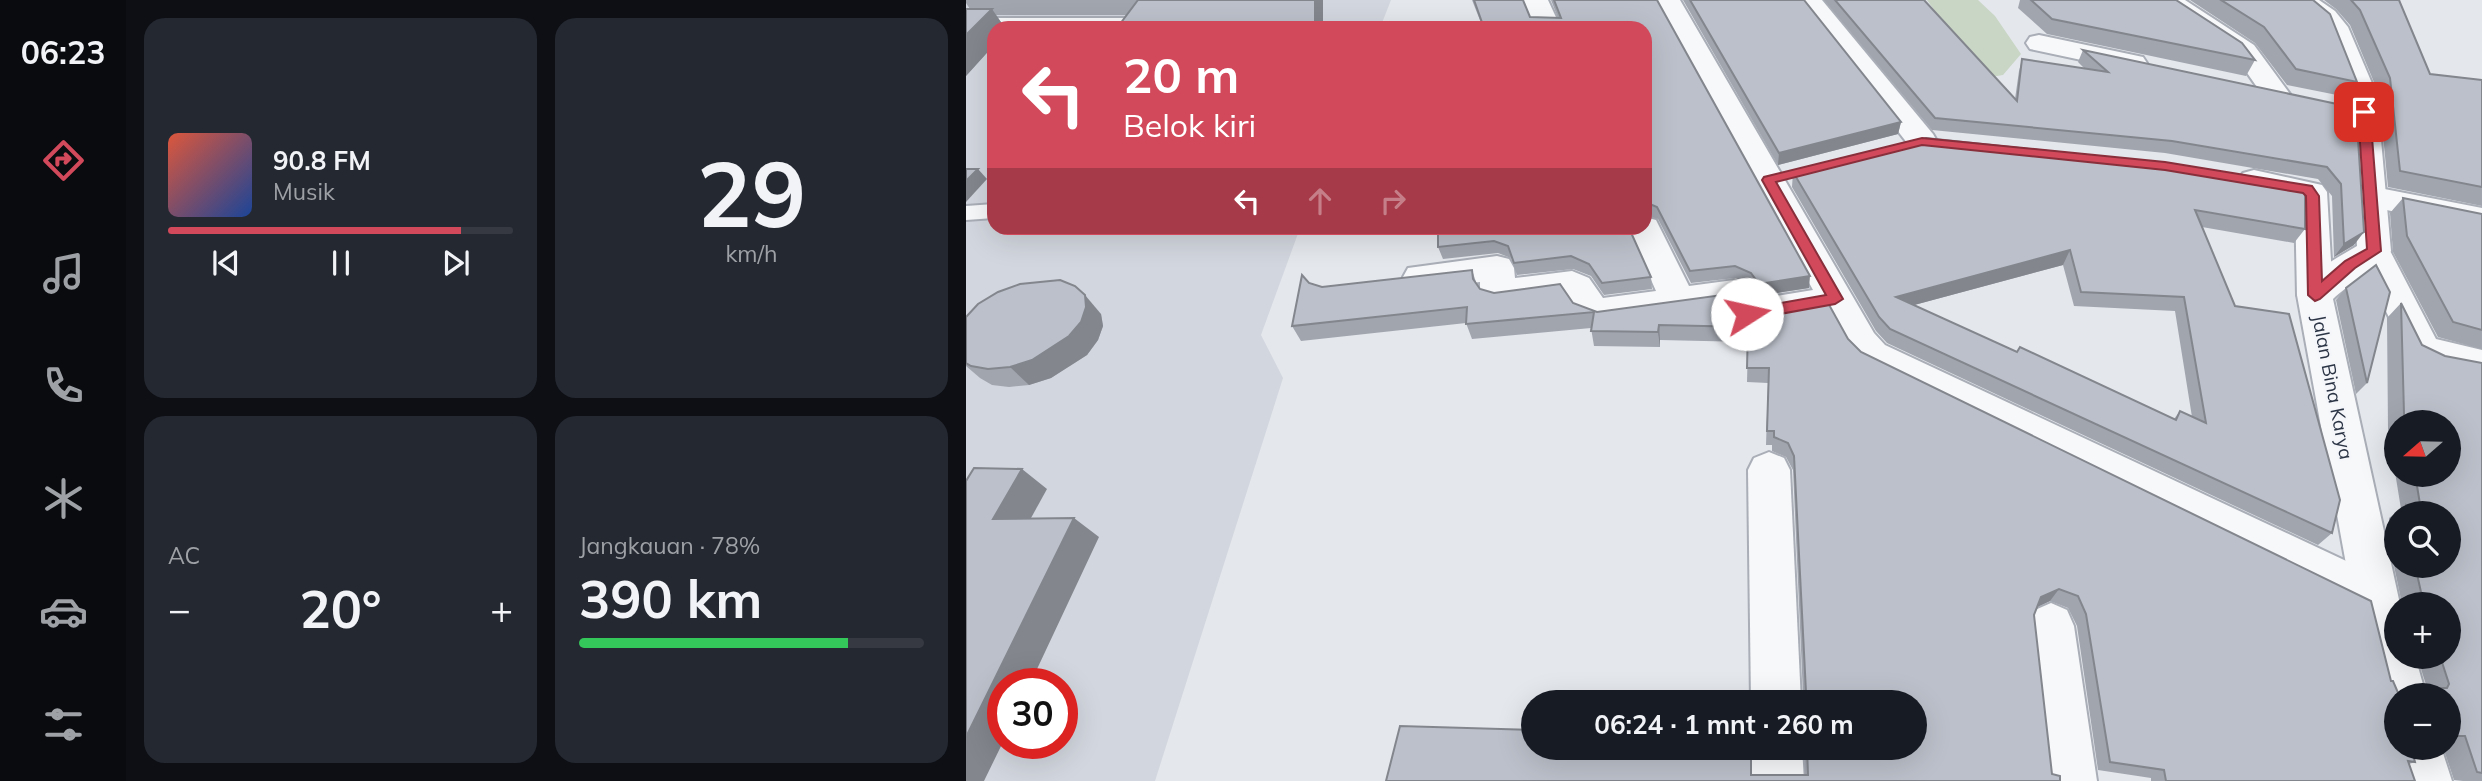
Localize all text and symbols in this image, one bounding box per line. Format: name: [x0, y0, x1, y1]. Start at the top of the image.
text: 06:23: [21, 32, 105, 72]
text: 20 m: [1123, 44, 1239, 105]
icon: left: [1008, 49, 1099, 140]
pin: [2334, 82, 2394, 142]
icon: arrive: [2345, 93, 2383, 131]
text: Belok kiri: [1123, 105, 1256, 145]
icon: directions: [39, 136, 88, 185]
text: 29: [697, 136, 806, 250]
text: 90.8 FM: [273, 144, 371, 177]
text: Musik: [273, 177, 335, 206]
icon: left: [1228, 182, 1266, 220]
icon: ahead: [1301, 182, 1339, 220]
icon: right: [1374, 182, 1412, 220]
text: km/h: [725, 239, 778, 268]
icon: previous: [207, 244, 245, 282]
icon: pause: [322, 244, 360, 282]
icon: next: [437, 244, 475, 282]
icon: music: [39, 249, 88, 298]
position arrow: [1710, 277, 1784, 351]
street label: Jalan Bina Karya: [2307, 313, 2359, 461]
icon: phone: [39, 361, 88, 410]
north arrow: [2384, 410, 2460, 486]
map controls: [2384, 410, 2461, 760]
icon: climate: [39, 474, 88, 523]
button: search: [2384, 501, 2461, 578]
text: Jangkauan · 78%: [579, 531, 760, 560]
text: AC: [168, 541, 200, 570]
text: 390 km: [579, 566, 762, 631]
text: 20°: [299, 576, 382, 641]
text: −: [168, 585, 191, 633]
text: +: [490, 585, 513, 633]
icon: car: [39, 587, 88, 636]
button: +: [2384, 592, 2461, 669]
speed limit sign: 30: [987, 668, 1078, 759]
button: −: [2384, 683, 2461, 760]
icon: filters: [39, 700, 88, 749]
text: 06:24 · 1 mnt · 260 m: [1594, 708, 1854, 741]

